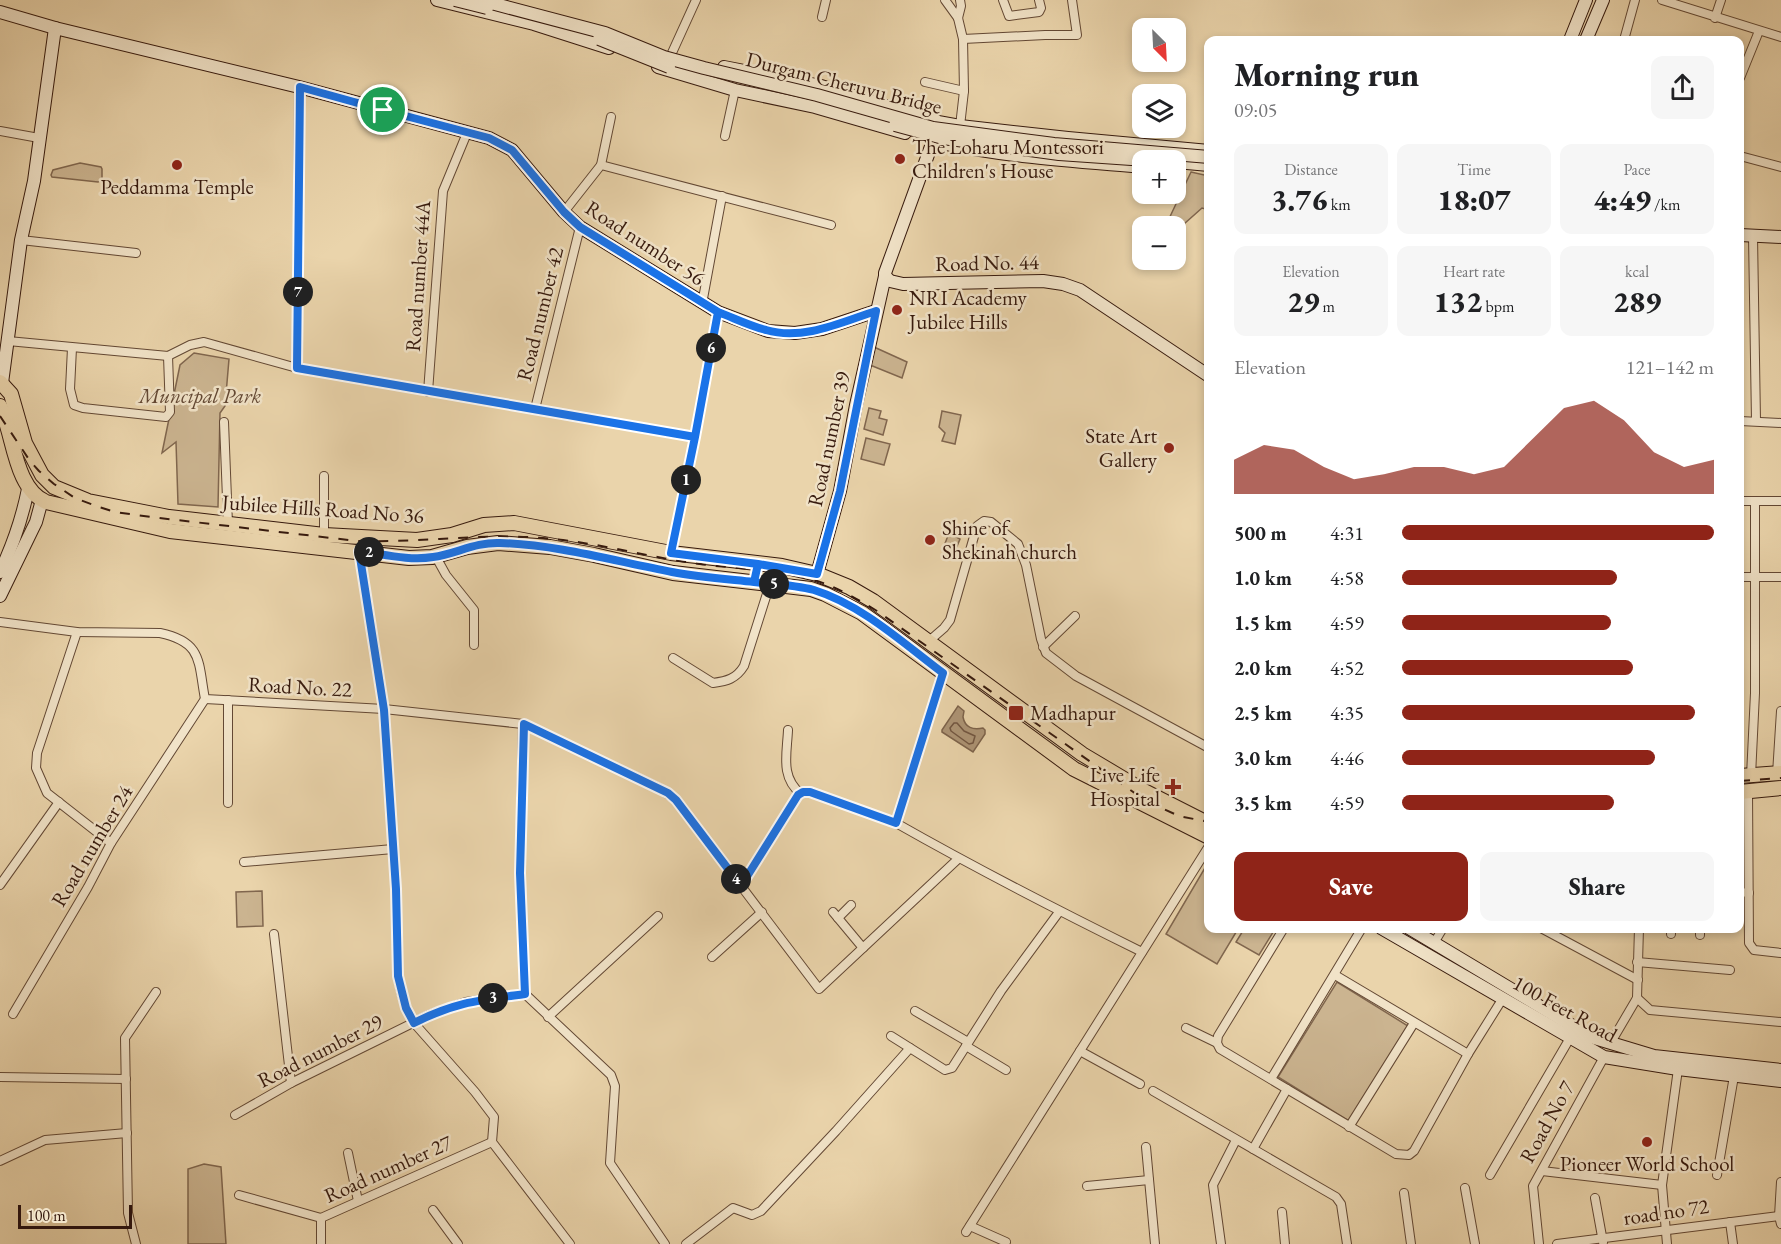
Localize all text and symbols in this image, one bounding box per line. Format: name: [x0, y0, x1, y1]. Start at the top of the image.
north arrow: [1132, 18, 1186, 72]
map controls: [1132, 18, 1186, 270]
street label: Durgam Cheruvu Bridge: [743, 45, 945, 120]
text: Morning run: [1234, 53, 1419, 96]
button: share: [1651, 56, 1714, 119]
pin: [357, 84, 408, 135]
button: layers: [1132, 84, 1186, 138]
icon: arrive: [366, 93, 399, 126]
text: 09:05: [1234, 97, 1277, 123]
place label: The Loharu Montessori Children's House: [912, 133, 1104, 184]
button: +: [1132, 150, 1186, 204]
marker: The Loharu Montessori Children's House: [893, 152, 907, 166]
marker: Peddamma Temple: [170, 158, 184, 172]
text: Distance: [1284, 159, 1338, 180]
text: Time: [1457, 159, 1491, 180]
text: Pace: [1624, 159, 1650, 180]
place label: Peddamma Temple: [100, 173, 254, 200]
text: 3.76: [1271, 180, 1327, 219]
text: 18:07: [1437, 180, 1511, 219]
text: 4:49: [1594, 180, 1651, 219]
street label: Road number 56: [580, 194, 710, 291]
text: km: [1327, 194, 1351, 215]
text: /km: [1651, 194, 1680, 215]
street label: Road number 44A: [399, 199, 436, 353]
button: −: [1132, 216, 1186, 270]
street label: Road number 42: [510, 244, 569, 384]
street label: Road No. 44: [935, 248, 1040, 277]
text: Elevation: [1282, 261, 1340, 282]
text: Heart rate: [1443, 261, 1505, 282]
text: kcal: [1625, 261, 1649, 282]
pin: 7: [283, 277, 313, 307]
text: 7: [294, 281, 302, 302]
text: 29: [1287, 282, 1319, 321]
text: 132: [1434, 282, 1482, 321]
text: 289: [1613, 282, 1661, 321]
place label: NRI Academy Jubilee Hills: [907, 284, 1027, 335]
text: m: [1319, 296, 1335, 317]
text: bpm: [1482, 296, 1514, 317]
marker: NRI Academy Jubilee Hills: [890, 303, 904, 317]
pin: 6: [696, 333, 726, 363]
text: 6: [707, 337, 715, 358]
text: Elevation: [1234, 354, 1306, 380]
text: 121–142 m: [1626, 354, 1714, 380]
street label: Road number 39: [801, 369, 856, 509]
park label: Muncipal Park: [137, 382, 262, 409]
place label: State Art Gallery: [1085, 422, 1158, 473]
marker: State Art Gallery: [1162, 441, 1176, 455]
pin: 1: [671, 465, 701, 495]
text: 1: [682, 469, 690, 490]
street label: Jubilee Hills Road No 36: [219, 488, 425, 529]
place label: Shine of Shekinah church: [942, 514, 1077, 565]
text: 500 m: [1234, 520, 1287, 546]
text: 4:31: [1330, 520, 1364, 546]
marker: Shine of Shekinah church: [923, 533, 937, 547]
pin: 2: [354, 537, 384, 567]
text: 2: [365, 541, 373, 562]
text: 1.0 km: [1234, 565, 1292, 591]
text: 4:58: [1330, 565, 1364, 591]
pin: 5: [759, 569, 789, 599]
text: 5: [770, 573, 778, 594]
text: 1.5 km: [1234, 610, 1292, 636]
text: 4:59: [1330, 610, 1364, 636]
text: 2.0 km: [1234, 655, 1292, 681]
text: 4:52: [1330, 655, 1364, 681]
street label: Road No. 22: [247, 670, 353, 703]
place label: Madhapur: [1030, 699, 1116, 726]
text: 2.5 km: [1234, 700, 1292, 726]
text: 4:35: [1330, 700, 1364, 726]
marker: Madhapur: [1007, 704, 1025, 722]
text: 3.0 km: [1234, 745, 1292, 771]
text: 4:46: [1330, 745, 1364, 771]
place label: Live Life Hospital: [1090, 761, 1160, 812]
marker: Live Life Hospital: [1164, 778, 1182, 796]
street label: Road number 24: [45, 779, 139, 911]
text: 3.5 km: [1234, 790, 1292, 816]
text: 4:59: [1330, 790, 1364, 816]
button: Save: [1234, 852, 1468, 921]
button: Share: [1480, 852, 1714, 921]
pin: 4: [721, 864, 751, 894]
text: 4: [732, 868, 740, 889]
street label: 100 Feet Road: [1508, 969, 1623, 1049]
pin: 3: [478, 983, 508, 1013]
text: 3: [489, 987, 497, 1008]
street label: Road number 29: [253, 1007, 387, 1094]
street label: Road No 7: [1513, 1075, 1580, 1167]
street label: Road number 27: [320, 1128, 457, 1209]
marker: Pioneer World School: [1640, 1135, 1654, 1149]
place label: Pioneer World School: [1560, 1150, 1734, 1177]
street label: road no 72: [1621, 1192, 1710, 1231]
scale bar: [18, 1202, 132, 1230]
text: 100 m: [27, 1205, 66, 1226]

